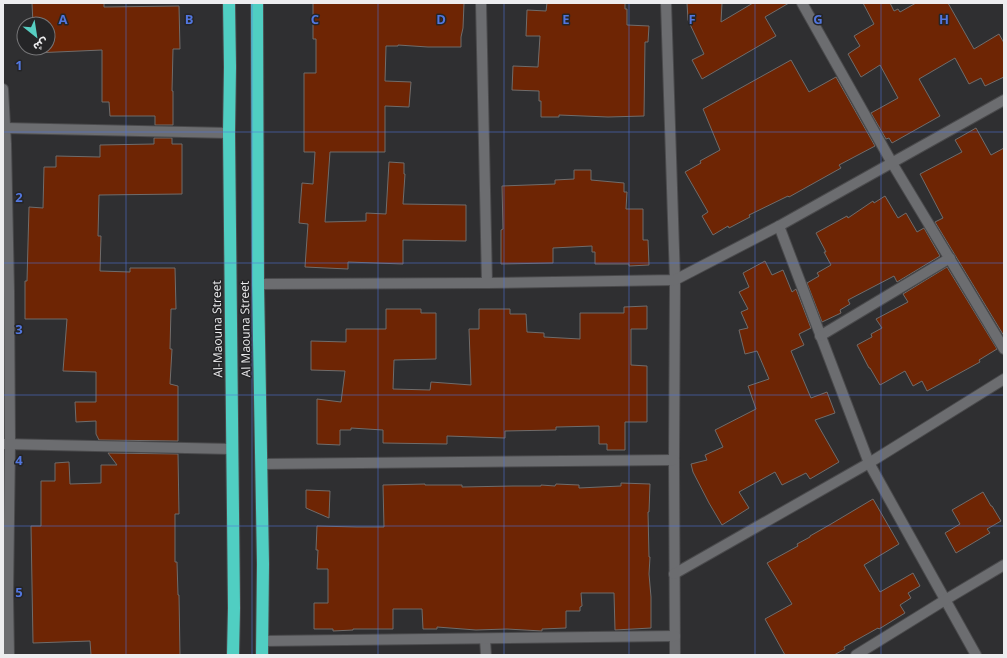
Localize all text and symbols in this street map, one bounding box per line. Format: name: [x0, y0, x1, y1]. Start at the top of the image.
text: A: [59, 10, 68, 28]
text: B: [185, 10, 194, 28]
text: C: [311, 10, 319, 28]
text: D: [436, 10, 446, 28]
text: E: [562, 10, 570, 28]
text: F: [688, 10, 696, 28]
text: G: [813, 10, 823, 28]
text: H: [939, 10, 949, 28]
north arrow: [16, 16, 56, 56]
text: ش: [31, 35, 52, 55]
text: 1: [15, 56, 23, 74]
text: 2: [15, 188, 23, 206]
street label: Al-Maouna Street: [208, 280, 226, 378]
street label: Al Maouna Street: [236, 281, 254, 377]
text: 3: [15, 320, 23, 338]
text: 4: [15, 451, 23, 469]
text: 5: [15, 583, 23, 601]

